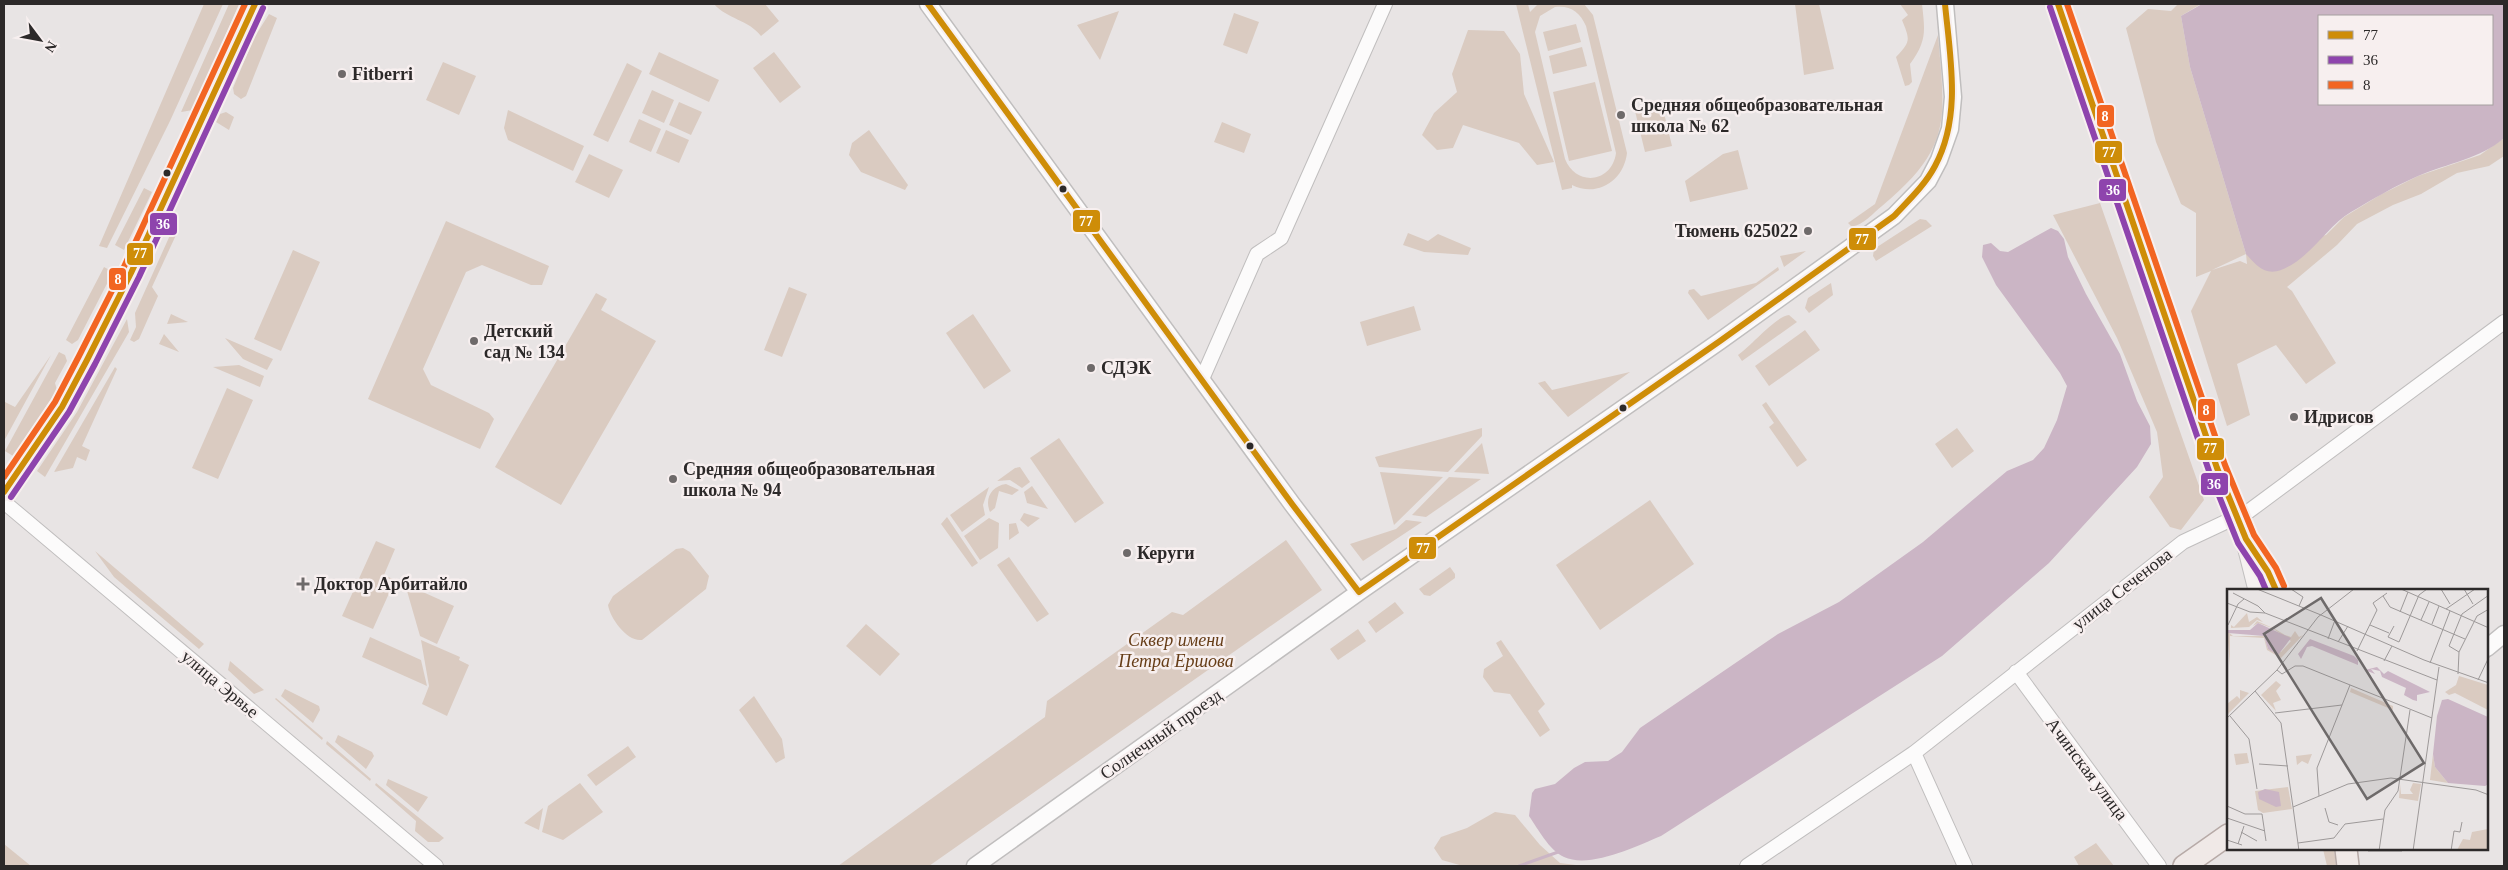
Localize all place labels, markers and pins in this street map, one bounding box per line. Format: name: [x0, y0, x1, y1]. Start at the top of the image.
place label: Fitberri: [352, 64, 413, 84]
marker: Fitberri: [336, 68, 348, 80]
place label: Средняя общеобразовательная школа № 62: [1631, 95, 1883, 136]
marker: Средняя общеобразовательная школа № 62: [1615, 109, 1627, 121]
unlabelled marker: [162, 168, 172, 178]
unlabelled marker: [1058, 184, 1068, 194]
place label: Тюмень 625022: [1675, 221, 1798, 241]
marker: Тюмень 625022: [1802, 225, 1814, 237]
place label: Детский сад № 134: [484, 321, 564, 362]
marker: Детский сад № 134: [468, 335, 480, 347]
place label: СДЭК: [1101, 358, 1151, 378]
marker: СДЭК: [1085, 362, 1097, 374]
unlabelled marker: [1618, 403, 1628, 413]
place label: Идрисов: [2304, 407, 2374, 427]
marker: Идрисов: [2288, 411, 2300, 423]
unlabelled marker: [1245, 441, 1255, 451]
place label: Средняя общеобразовательная школа № 94: [683, 459, 935, 500]
marker: Средняя общеобразовательная школа № 94: [667, 473, 679, 485]
place label: Керуги: [1137, 543, 1195, 563]
marker: Керуги: [1121, 547, 1133, 559]
place label: Доктор Арбитайло: [314, 574, 468, 594]
marker: Доктор Арбитайло: [296, 577, 310, 591]

